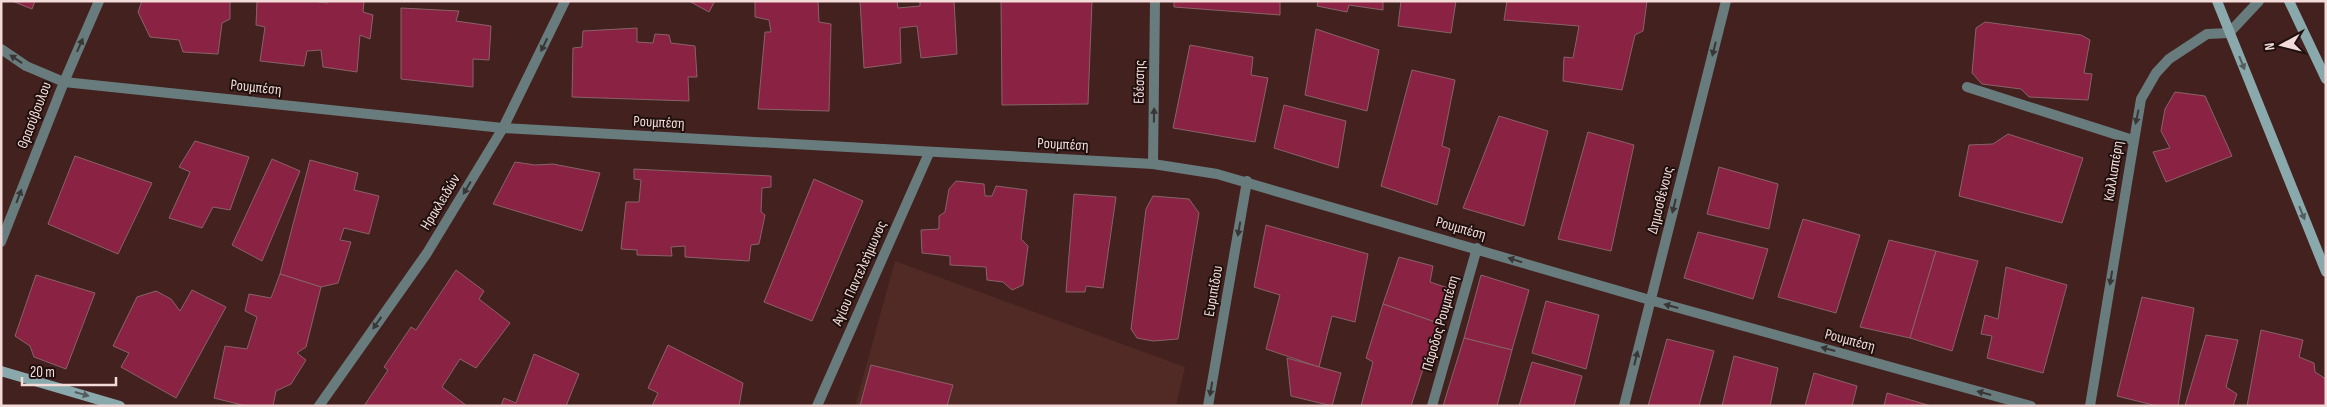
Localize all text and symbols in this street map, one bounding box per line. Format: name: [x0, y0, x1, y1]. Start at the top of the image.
north arrow: [2257, 20, 2307, 70]
one-way arrow: [76, 38, 84, 52]
one-way arrow: [540, 38, 548, 52]
one-way arrow: [1710, 41, 1718, 56]
text: N: [2261, 42, 2278, 51]
one-way arrow: [9, 54, 23, 64]
one-way arrow: [2238, 56, 2246, 70]
street label: Εδέσσης: [1130, 60, 1149, 104]
street label: Ρουμπέση: [229, 75, 282, 100]
street label: Θρασύβουλου: [13, 79, 56, 151]
one-way arrow: [1150, 107, 1158, 123]
one-way arrow: [2133, 110, 2141, 125]
street label: Ρουμπέση: [633, 112, 685, 133]
street label: Ρουμπέση: [1037, 134, 1089, 155]
street label: Καλλισπέρη: [2099, 140, 2128, 203]
street label: Δημοσθένους: [1643, 164, 1678, 236]
street label: Ηρακλειδών: [416, 171, 465, 234]
one-way arrow: [462, 181, 471, 194]
one-way arrow: [15, 188, 23, 203]
one-way arrow: [1670, 199, 1678, 214]
one-way arrow: [2299, 206, 2306, 221]
street label: Ρουμπέση: [1434, 212, 1488, 245]
street label: Αγίου Παντελεήμωνος: [827, 218, 891, 330]
one-way arrow: [1234, 222, 1242, 238]
one-way arrow: [1508, 255, 1523, 263]
street label: Ευριπίδου: [1200, 264, 1227, 318]
one-way arrow: [2107, 270, 2115, 286]
street label: Πάροδος Ρουμπέση: [1418, 273, 1463, 373]
one-way arrow: [1663, 302, 1679, 310]
one-way arrow: [372, 316, 382, 330]
street label: Ρουμπέση: [1823, 325, 1877, 356]
one-way arrow: [1820, 345, 1835, 353]
one-way arrow: [1632, 351, 1640, 366]
scale bar: [22, 354, 116, 386]
text: 20 m: [30, 363, 55, 382]
one-way arrow: [1207, 382, 1215, 398]
one-way arrow: [1977, 388, 1992, 396]
one-way arrow: [74, 391, 89, 399]

